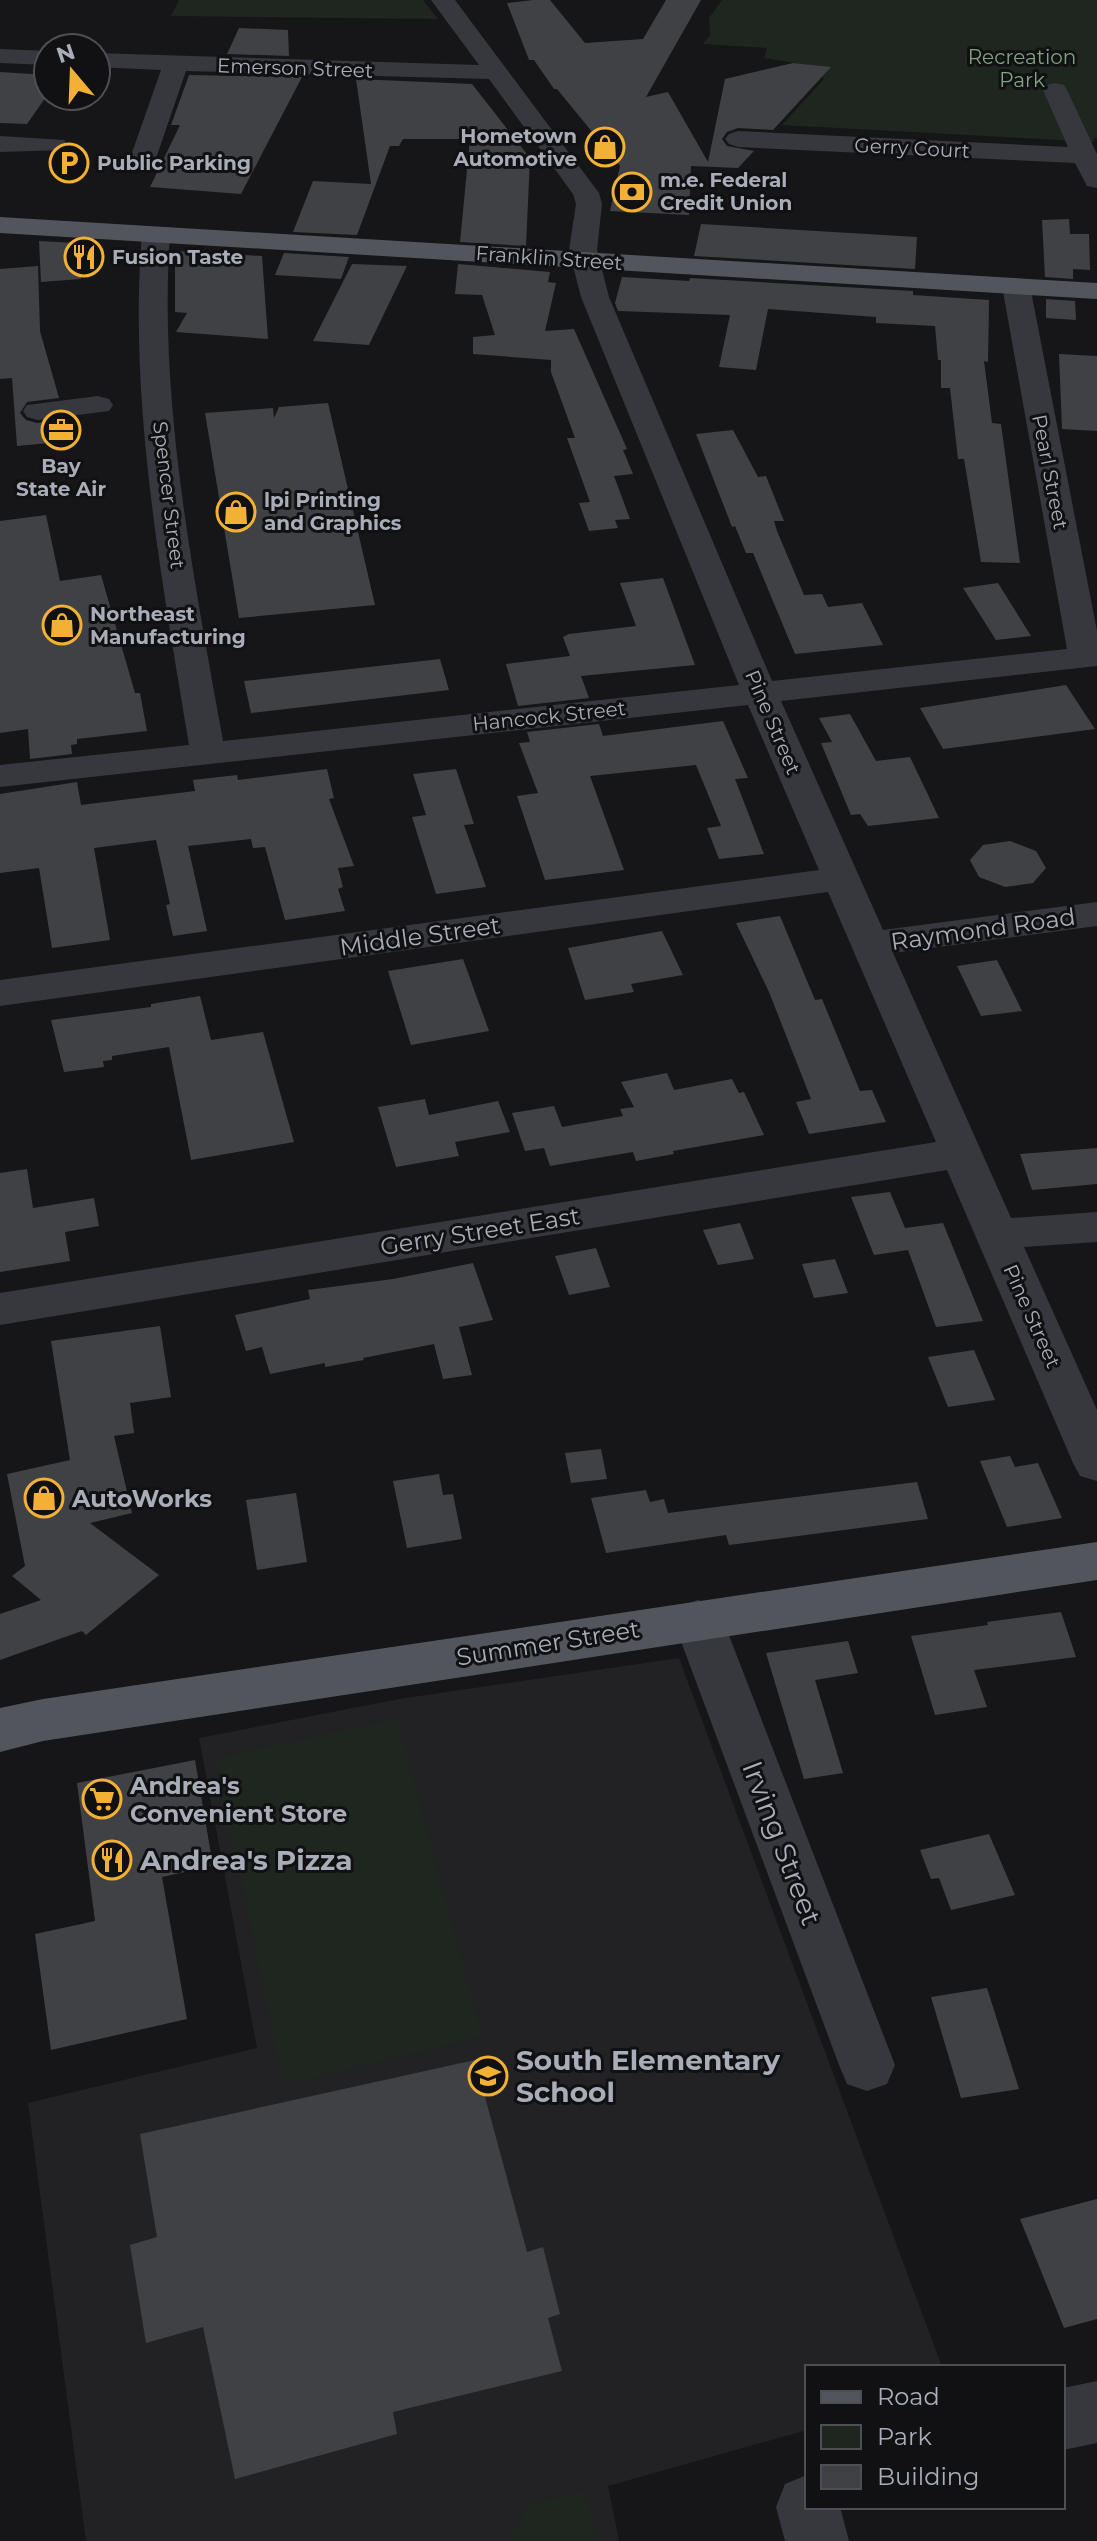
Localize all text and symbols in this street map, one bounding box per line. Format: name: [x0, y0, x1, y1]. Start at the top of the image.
north arrow: [32, 32, 112, 112]
text: N: [53, 38, 78, 69]
park label: Recreation Park: [968, 45, 1076, 92]
street label: Emerson Street: [217, 53, 373, 83]
place label: Hometown Automotive: [453, 124, 577, 171]
shop icon: Hometown Automotive: [584, 126, 626, 168]
street label: Gerry Court: [854, 133, 970, 163]
parking icon: Public Parking: [48, 142, 90, 184]
place label: Public Parking: [97, 151, 251, 175]
place label: m.e. Federal Credit Union: [660, 168, 792, 215]
bank icon: m.e. Federal Credit Union: [611, 171, 653, 213]
restaurant icon: Fusion Taste: [63, 236, 105, 278]
street label: Franklin Street: [475, 241, 623, 275]
place label: Fusion Taste: [112, 245, 243, 269]
office icon: Bay State Air: [40, 409, 82, 451]
street label: Pearl Street: [1027, 412, 1073, 532]
street label: Spencer Street: [148, 420, 190, 570]
place label: Bay State Air: [16, 454, 106, 501]
place label: lpi Printing and Graphics: [264, 488, 402, 535]
shop icon: lpi Printing and Graphics: [215, 491, 257, 533]
place label: Northeast Manufacturing: [90, 602, 246, 649]
shop icon: Northeast Manufacturing: [41, 604, 83, 646]
street label: Pine Street: [740, 666, 806, 778]
street label: Hancock Street: [471, 696, 627, 736]
street label: Raymond Road: [889, 902, 1077, 956]
street label: Middle Street: [338, 910, 502, 962]
street label: Gerry Street East: [378, 1201, 582, 1261]
street label: Pine Street: [998, 1260, 1066, 1372]
shop icon: AutoWorks: [23, 1477, 65, 1519]
place label: AutoWorks: [71, 1484, 212, 1513]
street label: Summer Street: [454, 1614, 642, 1672]
street label: Irving Street: [735, 1756, 829, 1930]
place label: Andrea's Convenient Store: [129, 1771, 347, 1828]
supermarket icon: Andrea's Convenient Store: [81, 1778, 123, 1820]
restaurant icon: Andrea's Pizza: [91, 1839, 133, 1881]
place label: Andrea's Pizza: [139, 1843, 352, 1877]
place label: South Elementary School: [516, 2043, 780, 2109]
school or university icon: South Elementary School: [467, 2055, 509, 2097]
legend: [805, 2365, 1065, 2509]
text: Road: [877, 2382, 940, 2411]
text: Park: [877, 2422, 932, 2451]
text: Building: [877, 2462, 980, 2491]

